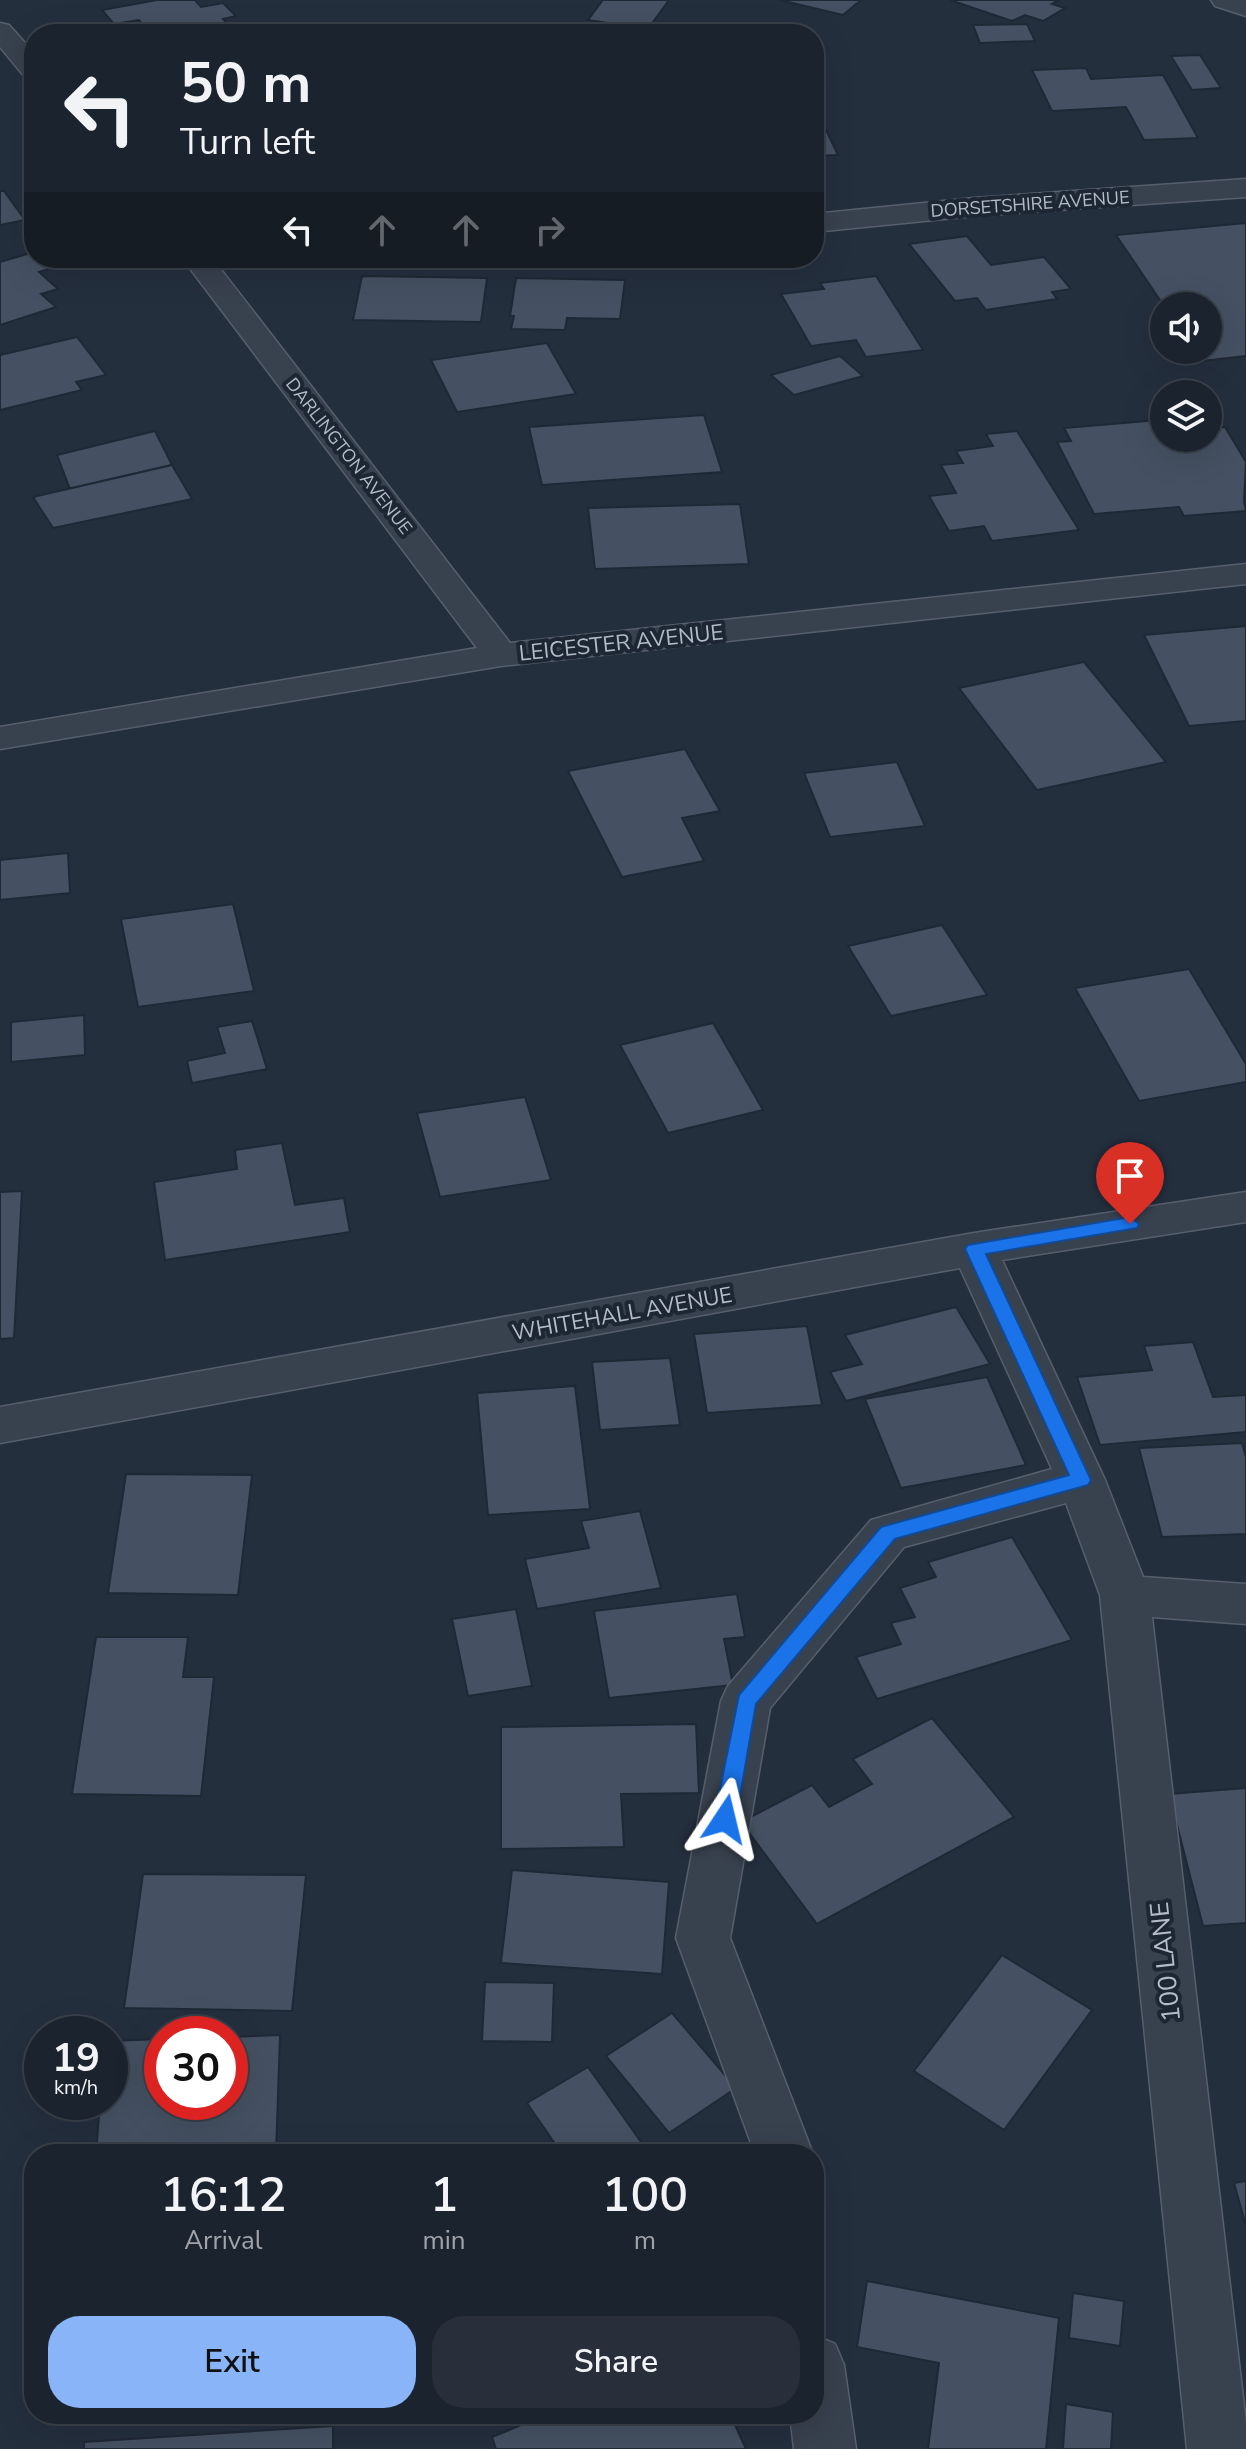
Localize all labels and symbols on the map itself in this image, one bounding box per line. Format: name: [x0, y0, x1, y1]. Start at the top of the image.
street label: DORSETSHIRE AVENUE: [930, 185, 1130, 223]
street label: DARLINGTON AVENUE: [280, 373, 418, 539]
street label: LEICESTER AVENUE: [517, 617, 725, 669]
pin: [1096, 1142, 1164, 1224]
street label: WHITEHALL AVENUE: [510, 1280, 735, 1348]
position arrow: [683, 1777, 767, 1861]
street label: 100 LANE: [1142, 1900, 1189, 2024]
speed limit sign: 30: [144, 2016, 248, 2120]

